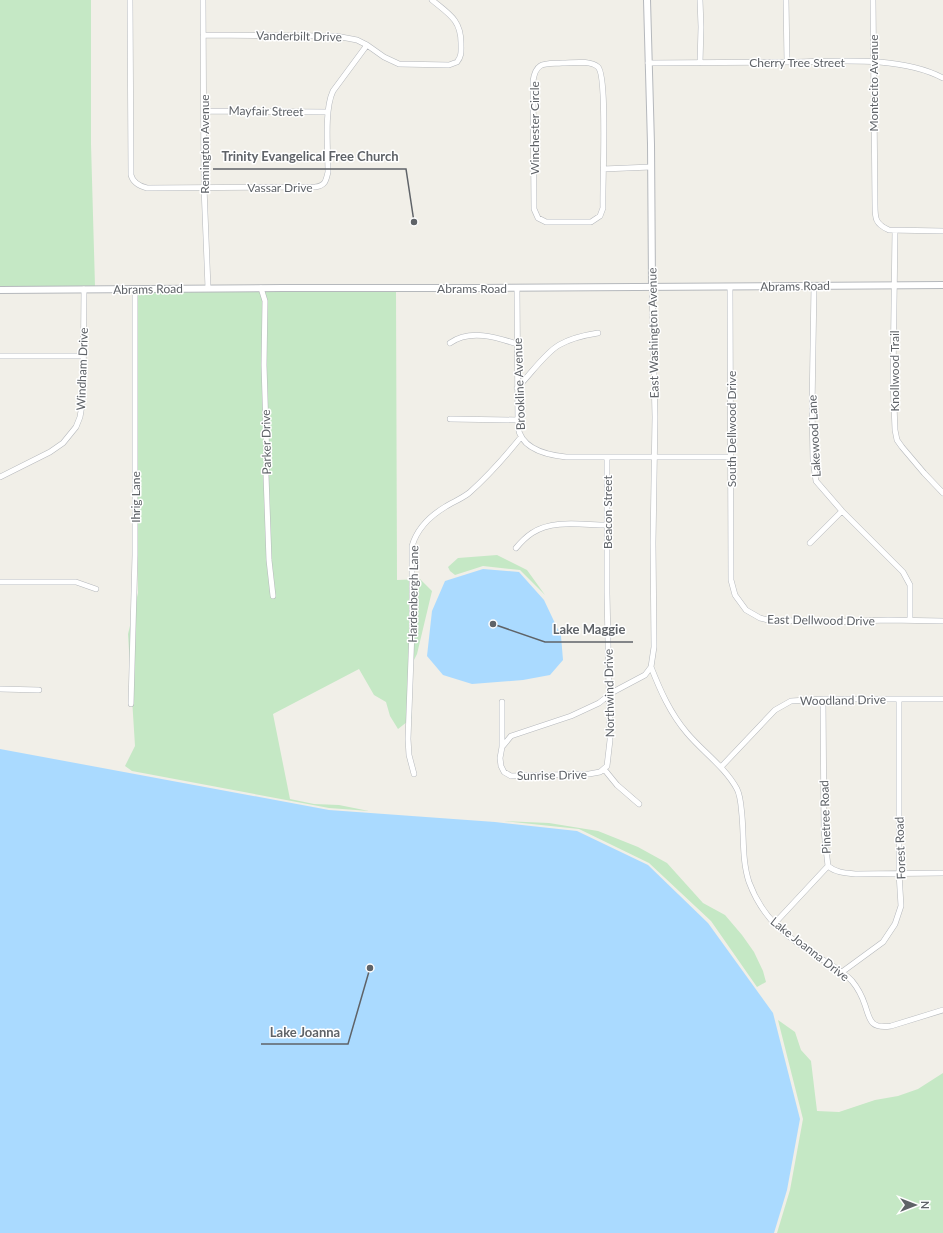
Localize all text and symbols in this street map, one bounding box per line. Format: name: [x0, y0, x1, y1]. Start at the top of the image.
street label: Vanderbilt Drive: [256, 28, 342, 44]
street label: Montecito Avenue: [866, 34, 881, 132]
street label: Cherry Tree Street: [749, 55, 846, 70]
street label: Winchester Circle: [527, 81, 542, 175]
street label: Remington Avenue: [197, 94, 212, 194]
street label: Mayfair Street: [228, 103, 304, 119]
callout: Trinity Evangelical Free Church: [213, 144, 406, 169]
text: Trinity Evangelical Free Church: [221, 148, 399, 164]
street label: Vassar Drive: [247, 180, 313, 195]
street label: East Washington Avenue: [644, 267, 662, 399]
street label: Abrams Road: [760, 278, 830, 294]
street label: Abrams Road: [113, 281, 183, 297]
street label: Abrams Road: [437, 281, 507, 296]
street label: Windham Drive: [73, 327, 91, 411]
street label: Knollwood Trail: [887, 330, 902, 412]
street label: Brookline Avenue: [510, 337, 528, 431]
street label: South Dellwood Drive: [724, 371, 739, 487]
street label: Lakewood Lane: [804, 395, 824, 477]
street label: Parker Drive: [258, 409, 274, 475]
street label: Ihrig Lane: [128, 471, 143, 523]
street label: Beacon Street: [600, 474, 615, 549]
street label: Hardenbergh Lane: [405, 545, 421, 643]
street label: East Dellwood Drive: [767, 612, 875, 628]
callout: Lake Maggie: [545, 617, 633, 642]
text: Lake Maggie: [553, 621, 625, 637]
street label: Northwind Drive: [601, 649, 617, 737]
street label: Woodland Drive: [800, 692, 886, 708]
street label: Sunrise Drive: [517, 767, 587, 783]
street label: Pinetree Road: [816, 780, 834, 854]
street label: Forest Road: [891, 816, 909, 880]
street label: Lake Joanna Drive: [768, 914, 852, 984]
callout: Lake Joanna: [261, 1019, 348, 1044]
text: Lake Joanna: [270, 1024, 340, 1040]
north arrow: [895, 1185, 935, 1225]
text: N: [919, 1201, 932, 1209]

